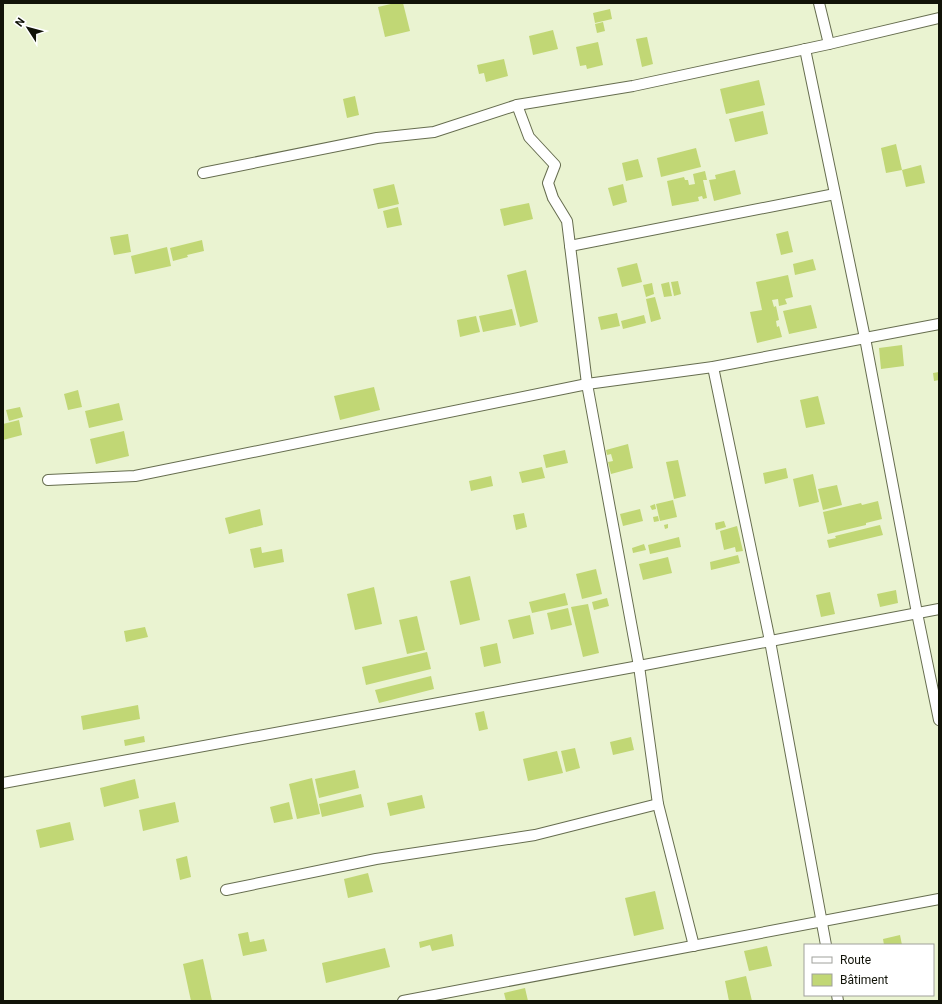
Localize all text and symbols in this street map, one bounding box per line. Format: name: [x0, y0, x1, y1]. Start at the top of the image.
north arrow: [8, 8, 48, 48]
text: N: [13, 15, 28, 29]
legend: [804, 944, 934, 996]
text: Route: [840, 953, 871, 967]
text: Bâtiment: [840, 973, 888, 987]

